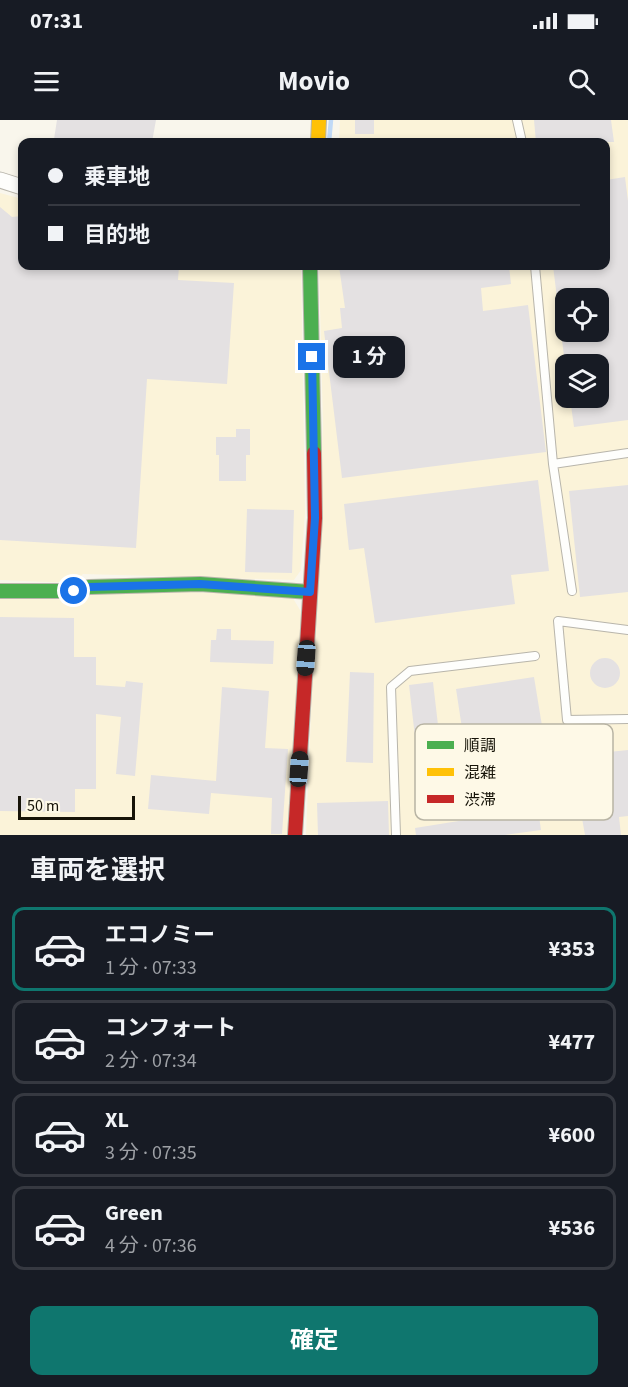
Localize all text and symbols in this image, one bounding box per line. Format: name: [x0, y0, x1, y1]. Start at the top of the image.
text: 07:31: [30, 5, 83, 37]
text: Movio: [278, 62, 350, 101]
icon: menu: [30, 65, 63, 98]
icon: search: [565, 65, 598, 98]
text: 乗車地: [84, 161, 150, 193]
text: 目的地: [84, 219, 150, 251]
map controls: [555, 288, 609, 408]
button: locate: [555, 288, 609, 342]
callout: 1 分: [333, 336, 405, 378]
route end: [298, 343, 325, 370]
text: 1 分: [352, 343, 386, 371]
button: layers: [555, 354, 609, 408]
route start: [60, 577, 87, 604]
car: [296, 639, 316, 677]
legend: [415, 724, 613, 820]
text: 順調: [464, 735, 496, 757]
car: [289, 750, 309, 788]
text: 混雑: [464, 762, 496, 784]
text: 渋滞: [464, 789, 496, 811]
scale bar: [18, 793, 135, 820]
text: 50 m: [27, 795, 59, 817]
text: 車両を選択: [30, 851, 165, 890]
text: エコノミー: [105, 919, 215, 951]
icon: car: [33, 922, 87, 976]
text: ¥353: [549, 933, 595, 965]
text: 1 分 · 07:33: [105, 954, 197, 982]
text: コンフォート: [105, 1012, 236, 1044]
icon: car: [33, 1015, 87, 1069]
text: ¥477: [549, 1026, 595, 1058]
text: 2 分 · 07:34: [105, 1047, 197, 1075]
text: XL: [105, 1104, 129, 1136]
icon: car: [33, 1108, 87, 1162]
text: ¥600: [549, 1119, 595, 1151]
text: 3 分 · 07:35: [105, 1139, 197, 1167]
text: Green: [105, 1197, 163, 1229]
icon: car: [33, 1201, 87, 1255]
text: ¥536: [549, 1212, 595, 1244]
text: 4 分 · 07:36: [105, 1232, 197, 1260]
button: 確定: [30, 1306, 598, 1375]

